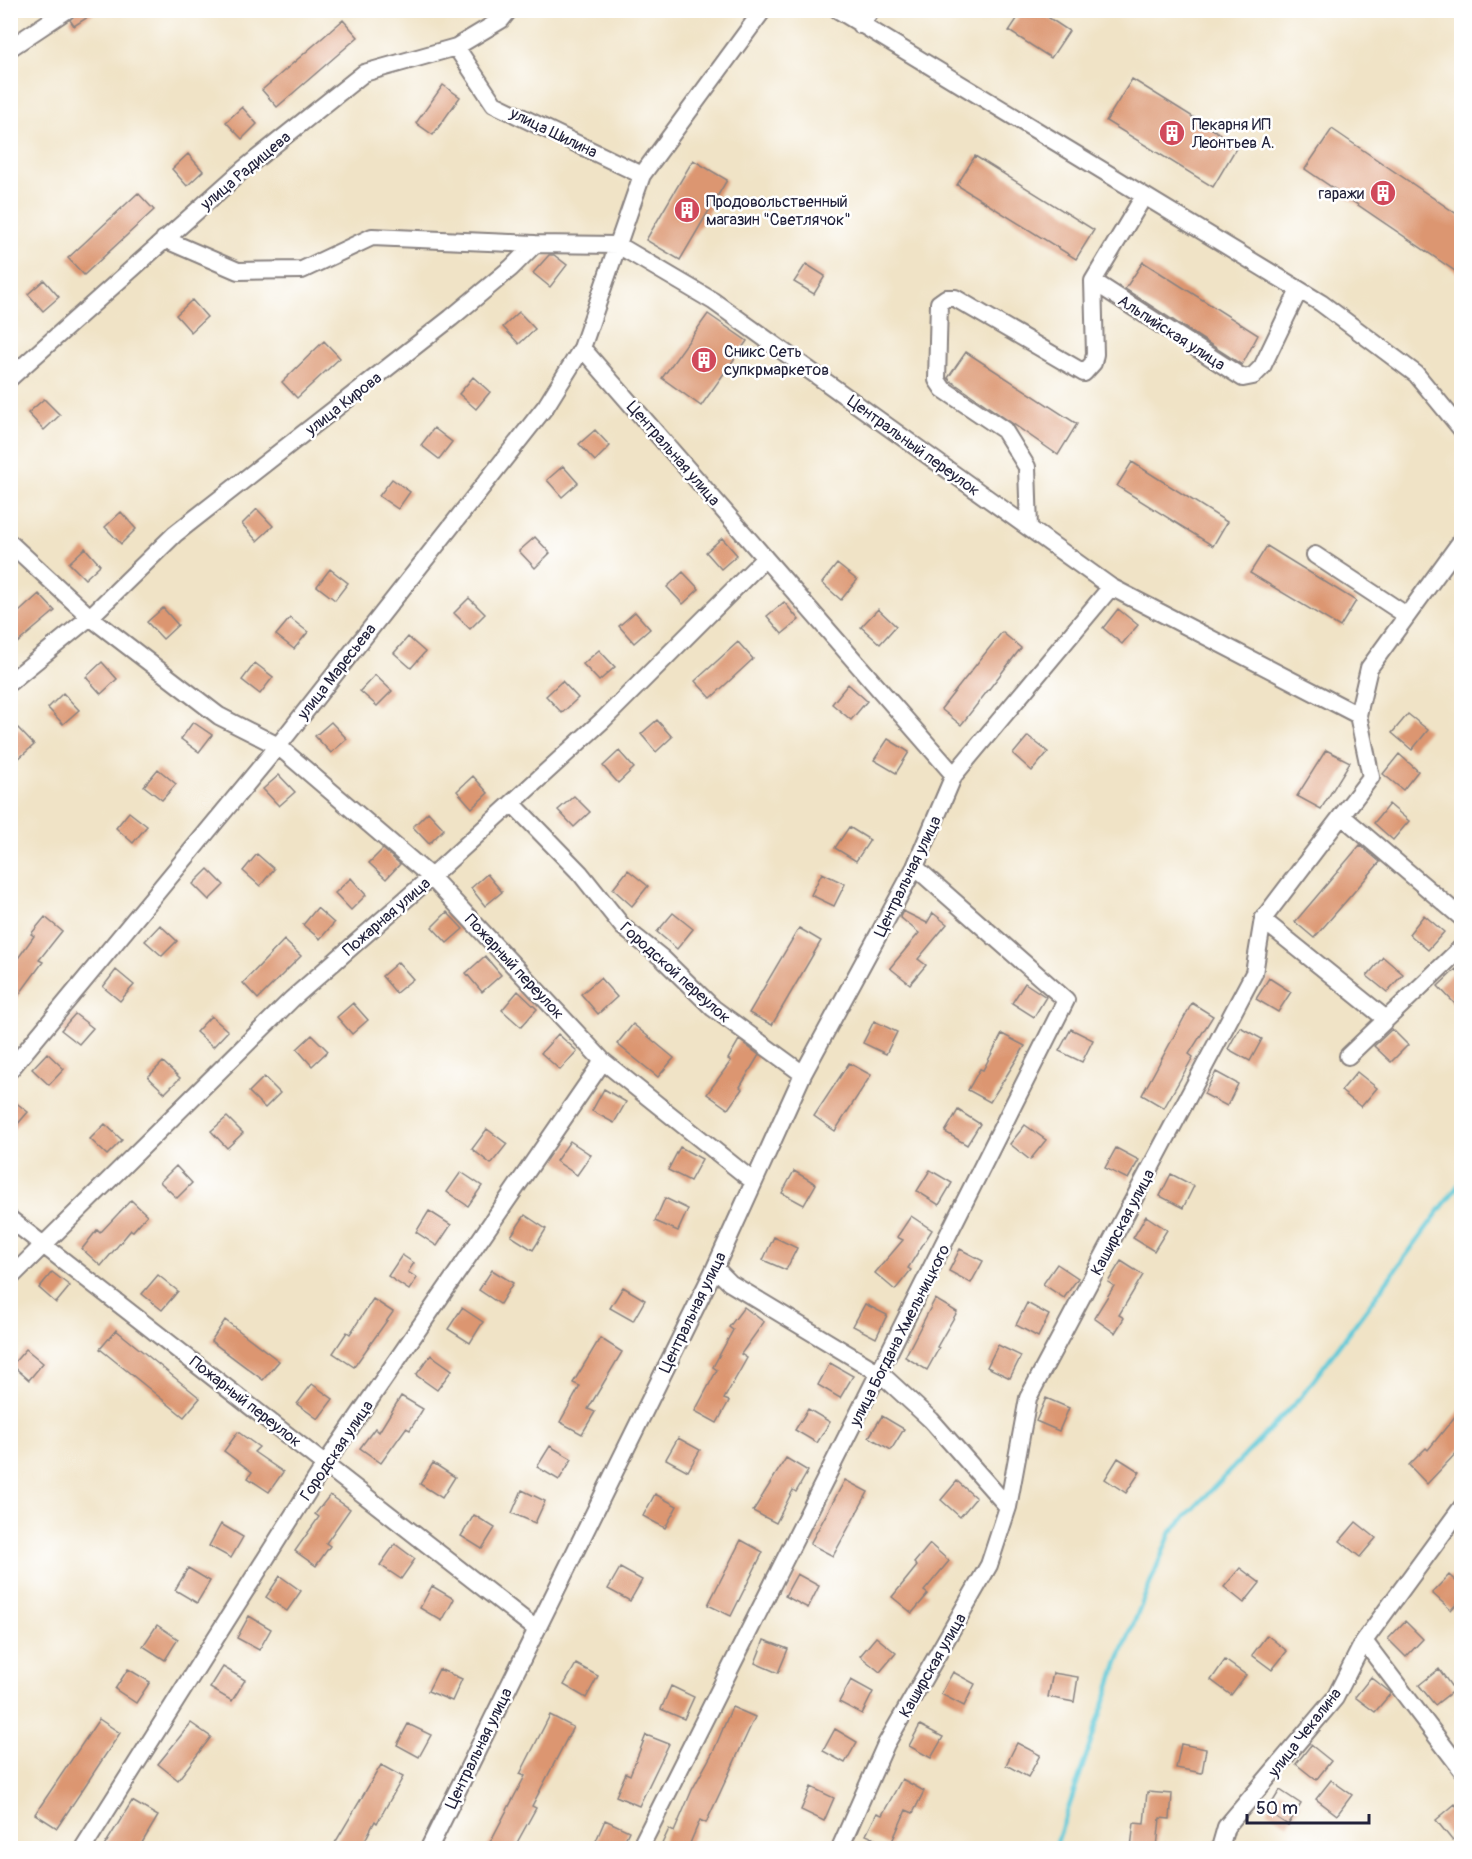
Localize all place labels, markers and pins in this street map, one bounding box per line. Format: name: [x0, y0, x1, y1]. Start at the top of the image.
place label: Пекарня ИП Леонтьев А.: [1191, 115, 1275, 153]
building icon: Пекарня ИП Леонтьев А.: [1157, 118, 1187, 148]
building icon: гаражи: [1368, 178, 1398, 208]
place label: гаражи: [1319, 184, 1364, 204]
place label: Продовольственный магазин "Светлячок": [706, 192, 851, 230]
building icon: Продовольственный магазин "Светлячок": [672, 195, 702, 225]
place label: Сникс Сеть супкрмаркетов: [724, 342, 829, 380]
building icon: Сникс Сеть супкрмаркетов: [689, 345, 719, 375]

